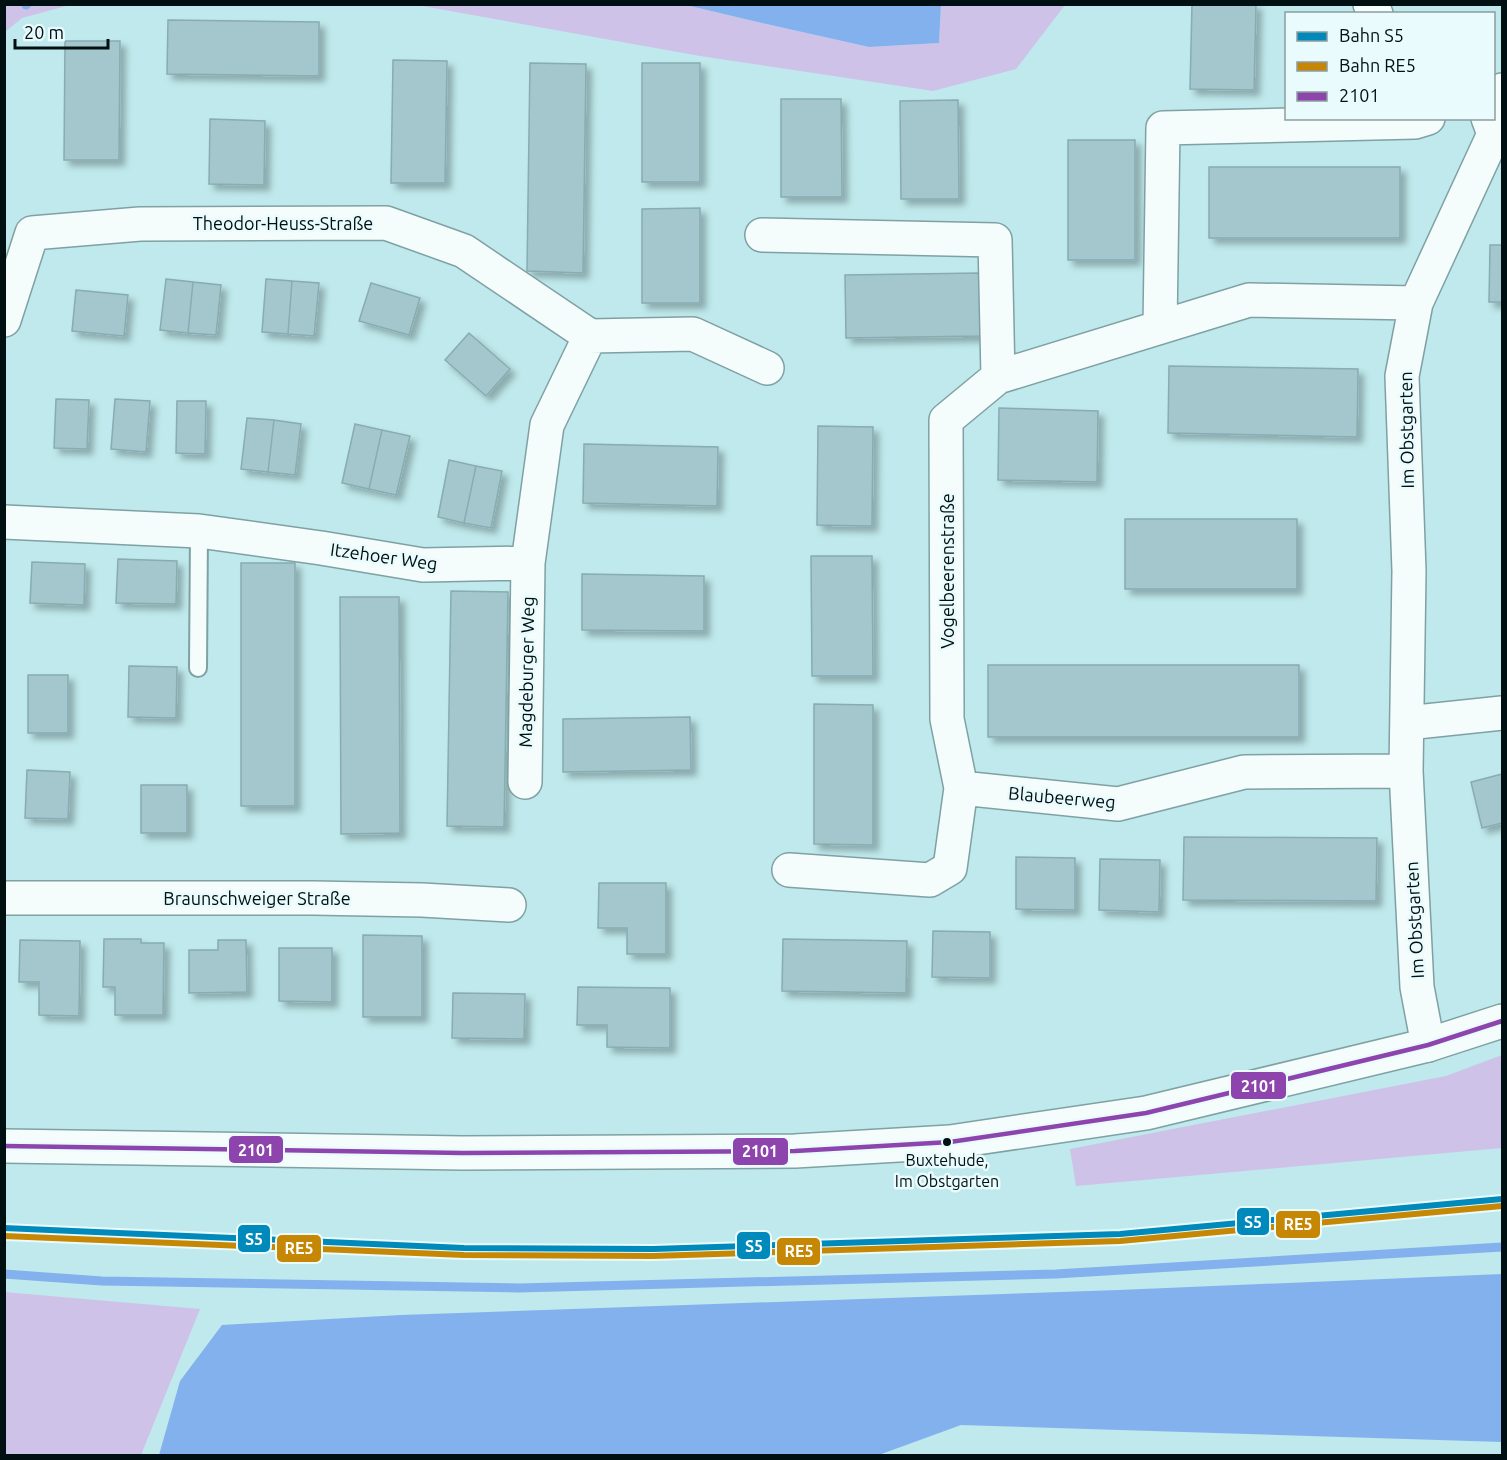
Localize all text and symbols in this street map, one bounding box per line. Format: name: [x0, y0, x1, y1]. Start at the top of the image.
scale bar: [15, 12, 108, 50]
legend: [1285, 12, 1495, 120]
text: 20 m: [24, 22, 64, 42]
text: Bahn S5: [1339, 25, 1404, 45]
text: Bahn RE5: [1339, 55, 1416, 75]
text: 2101: [1339, 85, 1380, 105]
street label: Theodor-Heuss-Straße: [193, 213, 373, 233]
street label: Im Obstgarten: [1395, 371, 1417, 489]
street label: Vogelbeerenstraße: [937, 493, 957, 649]
street label: Itzehoer Weg: [329, 539, 439, 573]
street label: Magdeburger Weg: [515, 596, 537, 748]
street label: Blaubeerweg: [1008, 782, 1116, 812]
street label: Im Obstgarten: [1401, 861, 1427, 979]
street label: Braunschweiger Straße: [163, 888, 351, 908]
line badge: 2101: [1230, 1071, 1287, 1100]
text: 2101: [1241, 1077, 1277, 1095]
line badge: 2101: [228, 1135, 284, 1164]
marker: Buxtehude, Im Obstgarten: [941, 1136, 953, 1148]
line badge: 2101: [732, 1137, 789, 1166]
text: 2101: [238, 1141, 274, 1159]
text: 2101: [742, 1142, 778, 1160]
place label: Buxtehude, Im Obstgarten: [895, 1151, 999, 1190]
line badge: S5: [1236, 1207, 1270, 1236]
line badge: RE5: [1275, 1210, 1321, 1239]
text: S5: [1244, 1213, 1262, 1231]
text: RE5: [1283, 1215, 1313, 1233]
line badge: S5: [237, 1224, 271, 1253]
text: S5: [245, 1230, 263, 1248]
line badge: S5: [736, 1231, 771, 1260]
line badge: RE5: [276, 1234, 322, 1263]
text: S5: [745, 1237, 763, 1255]
line badge: RE5: [776, 1237, 821, 1266]
text: RE5: [284, 1239, 314, 1257]
text: RE5: [784, 1242, 814, 1260]

